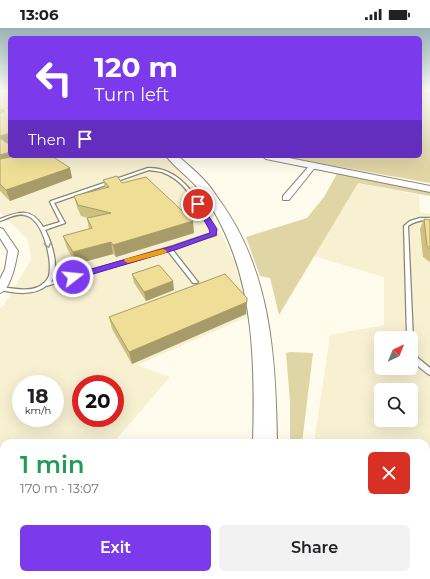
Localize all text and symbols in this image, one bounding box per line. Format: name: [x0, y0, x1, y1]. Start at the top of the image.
text: 13:06: [20, 5, 58, 24]
text: 120 m: [94, 50, 178, 84]
icon: left: [28, 52, 80, 104]
text: Turn left: [94, 84, 169, 106]
icon: arrive: [74, 128, 96, 150]
text: Then: [28, 130, 66, 149]
pin: [181, 187, 215, 221]
icon: arrive: [187, 193, 209, 215]
one-way arrow: [43, 241, 52, 248]
position arrow: [52, 256, 94, 298]
north arrow: [374, 331, 418, 375]
map controls: [374, 331, 418, 427]
speed limit sign: 20: [72, 375, 124, 427]
button: search: [374, 383, 418, 427]
text: 18: [27, 384, 49, 408]
text: km/h: [25, 404, 51, 417]
text: 1 min: [20, 450, 84, 479]
button: close: [368, 452, 410, 494]
text: 170 m · 13:07: [20, 480, 99, 496]
button: Exit: [20, 525, 211, 571]
button: Share: [219, 525, 410, 571]

